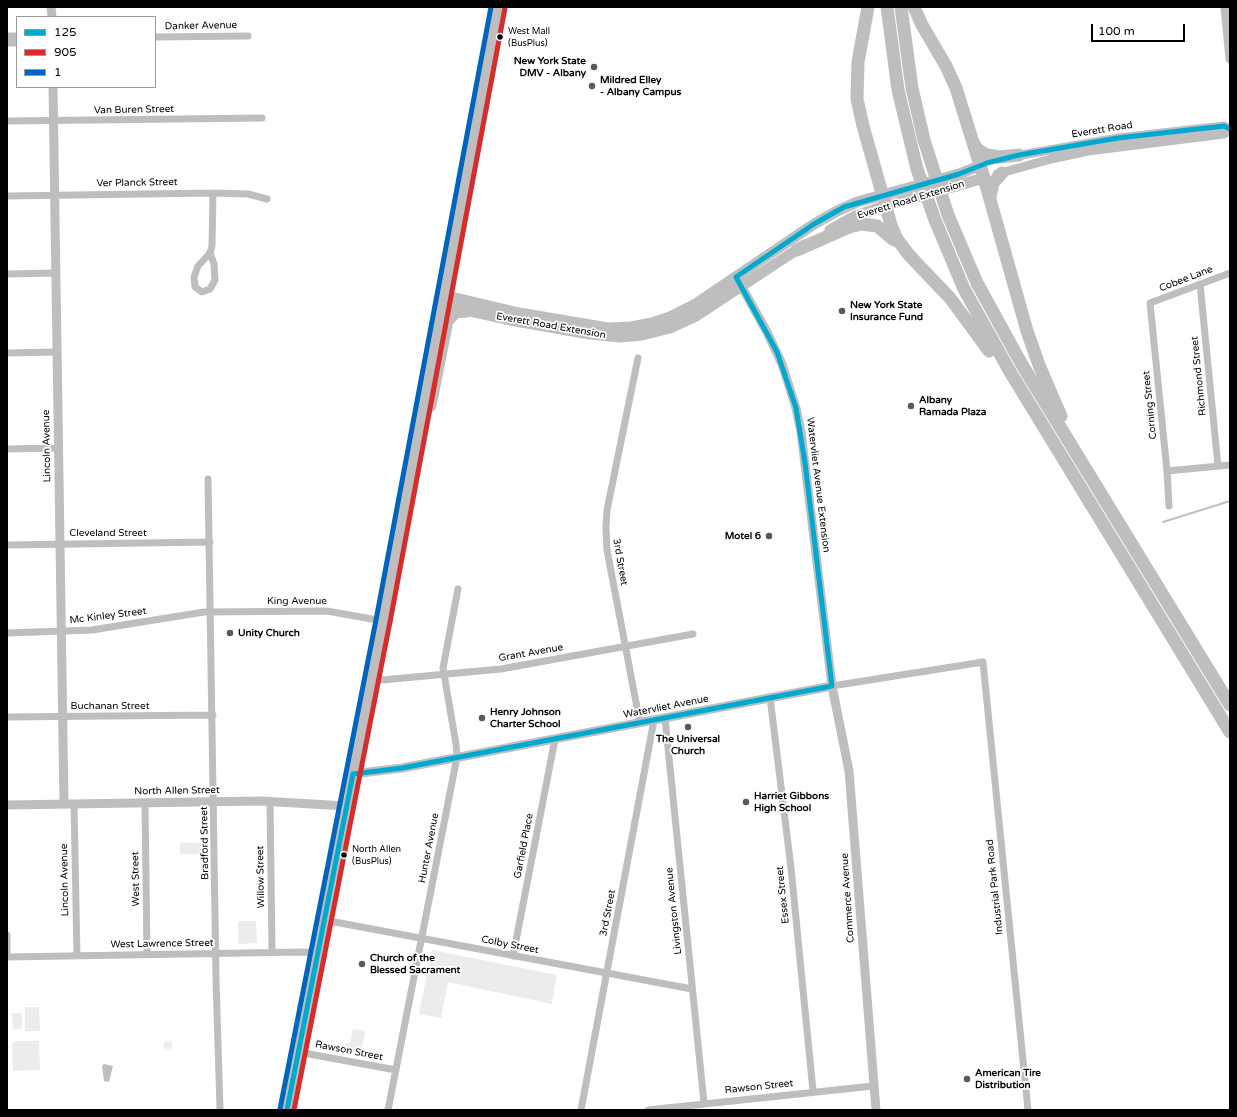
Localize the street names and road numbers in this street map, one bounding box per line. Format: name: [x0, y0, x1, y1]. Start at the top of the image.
street label: Danker Avenue: [165, 19, 237, 33]
street label: Van Buren Street: [94, 103, 174, 117]
street label: Everett Road: [1071, 119, 1133, 141]
street label: Ver Planck Street: [96, 176, 178, 190]
street label: Everett Road Extension: [856, 178, 966, 222]
street label: Cobee Lane: [1158, 263, 1214, 295]
street label: Everett Road Extension: [495, 310, 607, 342]
street label: Richmond Street: [1189, 336, 1209, 416]
street label: Corning Street: [1140, 370, 1160, 440]
street label: Lincoln Avenue: [40, 410, 54, 482]
street label: Watervliet Avenue Extension: [804, 417, 832, 553]
street label: Cleveland Street: [69, 527, 147, 539]
street label: 3rd Street: [610, 538, 630, 586]
street label: King Avenue: [267, 595, 327, 607]
street label: Mc Kinley Street: [69, 605, 147, 627]
street label: Grant Avenue: [498, 641, 564, 665]
street label: Watervliet Avenue: [622, 693, 710, 721]
street label: Buchanan Street: [71, 700, 149, 712]
street label: North Allen Street: [134, 784, 220, 798]
street label: Bradford Street: [198, 806, 212, 880]
street label: Hunter Avenue: [416, 812, 442, 884]
street label: Garfield Place: [512, 812, 536, 880]
street label: Industrial Park Road: [984, 839, 1006, 935]
street label: Lincoln Avenue: [58, 844, 72, 916]
street label: Willow Street: [254, 846, 268, 908]
street label: West Street: [130, 851, 142, 907]
street label: Commerce Avenue: [839, 853, 857, 943]
street label: Essex Street: [774, 865, 792, 925]
street label: Livingston Avenue: [663, 867, 685, 955]
street label: 3rd Street: [598, 889, 618, 937]
street label: Colby Street: [480, 934, 540, 956]
street label: West Lawrence Street: [110, 937, 214, 951]
street label: Rawson Street: [314, 1039, 384, 1063]
street label: Rawson Street: [724, 1077, 794, 1097]

